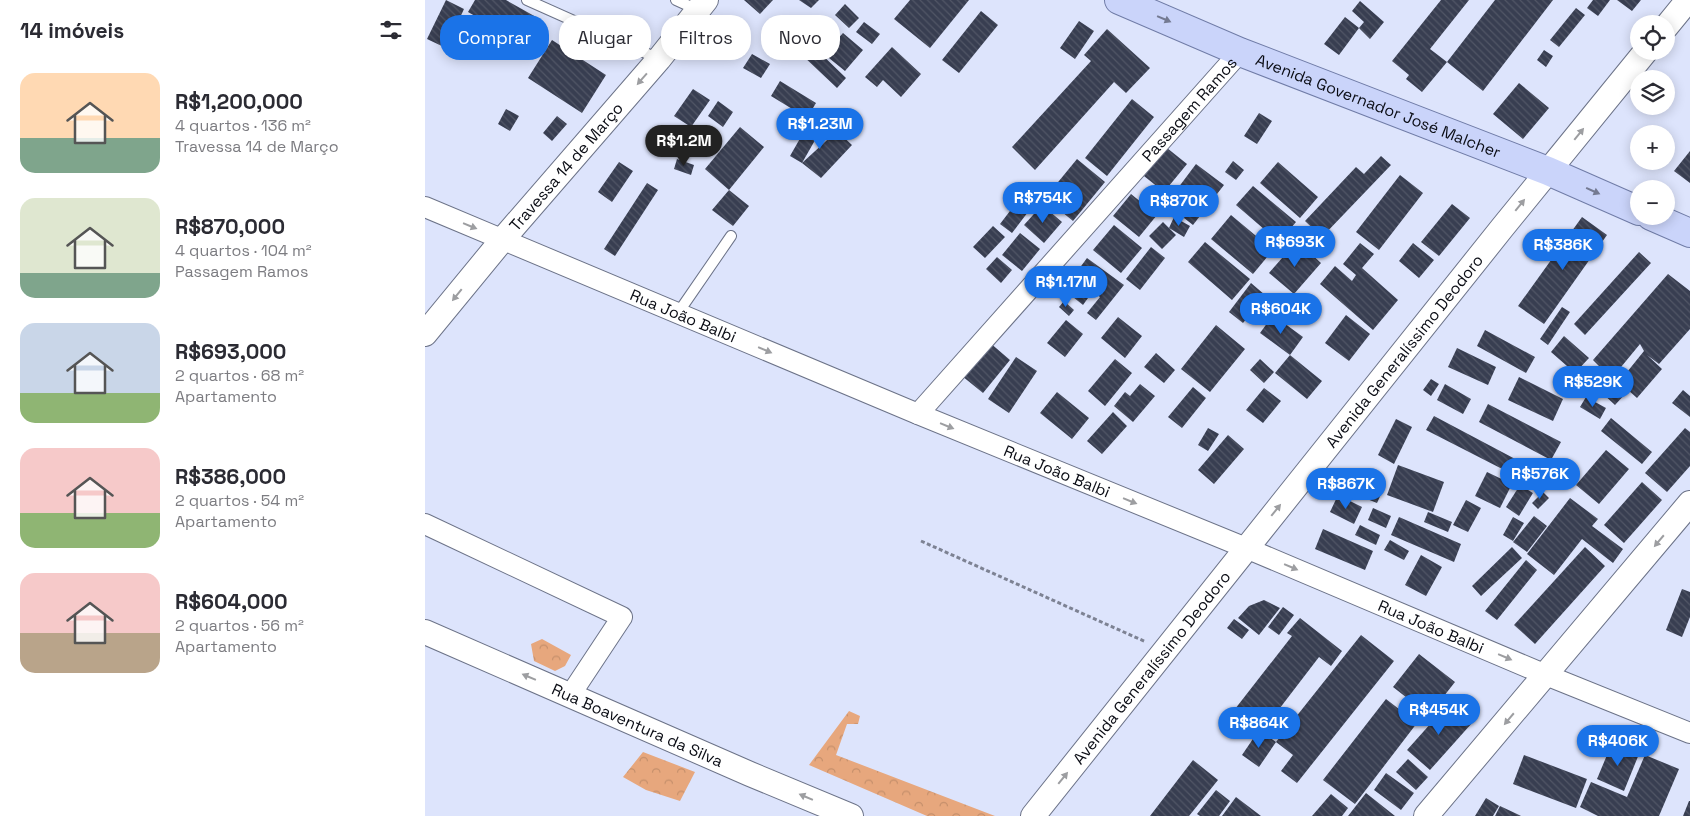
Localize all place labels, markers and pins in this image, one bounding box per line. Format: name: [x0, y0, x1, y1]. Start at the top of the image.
pin: R$1.23M: [774, 108, 866, 150]
pin: R$1.2M: [643, 124, 725, 167]
pin: R$754K: [1002, 182, 1084, 224]
pin: R$870K: [1138, 184, 1220, 227]
pin: R$693K: [1254, 226, 1336, 268]
pin: R$386K: [1522, 228, 1604, 271]
pin: R$1.17M: [1020, 266, 1112, 308]
pin: R$604K: [1240, 292, 1322, 335]
pin: R$529K: [1552, 366, 1634, 408]
pin: R$576K: [1499, 458, 1581, 500]
pin: R$867K: [1305, 468, 1387, 510]
pin: R$454K: [1398, 694, 1480, 736]
pin: R$864K: [1218, 706, 1300, 749]
pin: R$406K: [1577, 724, 1659, 767]

